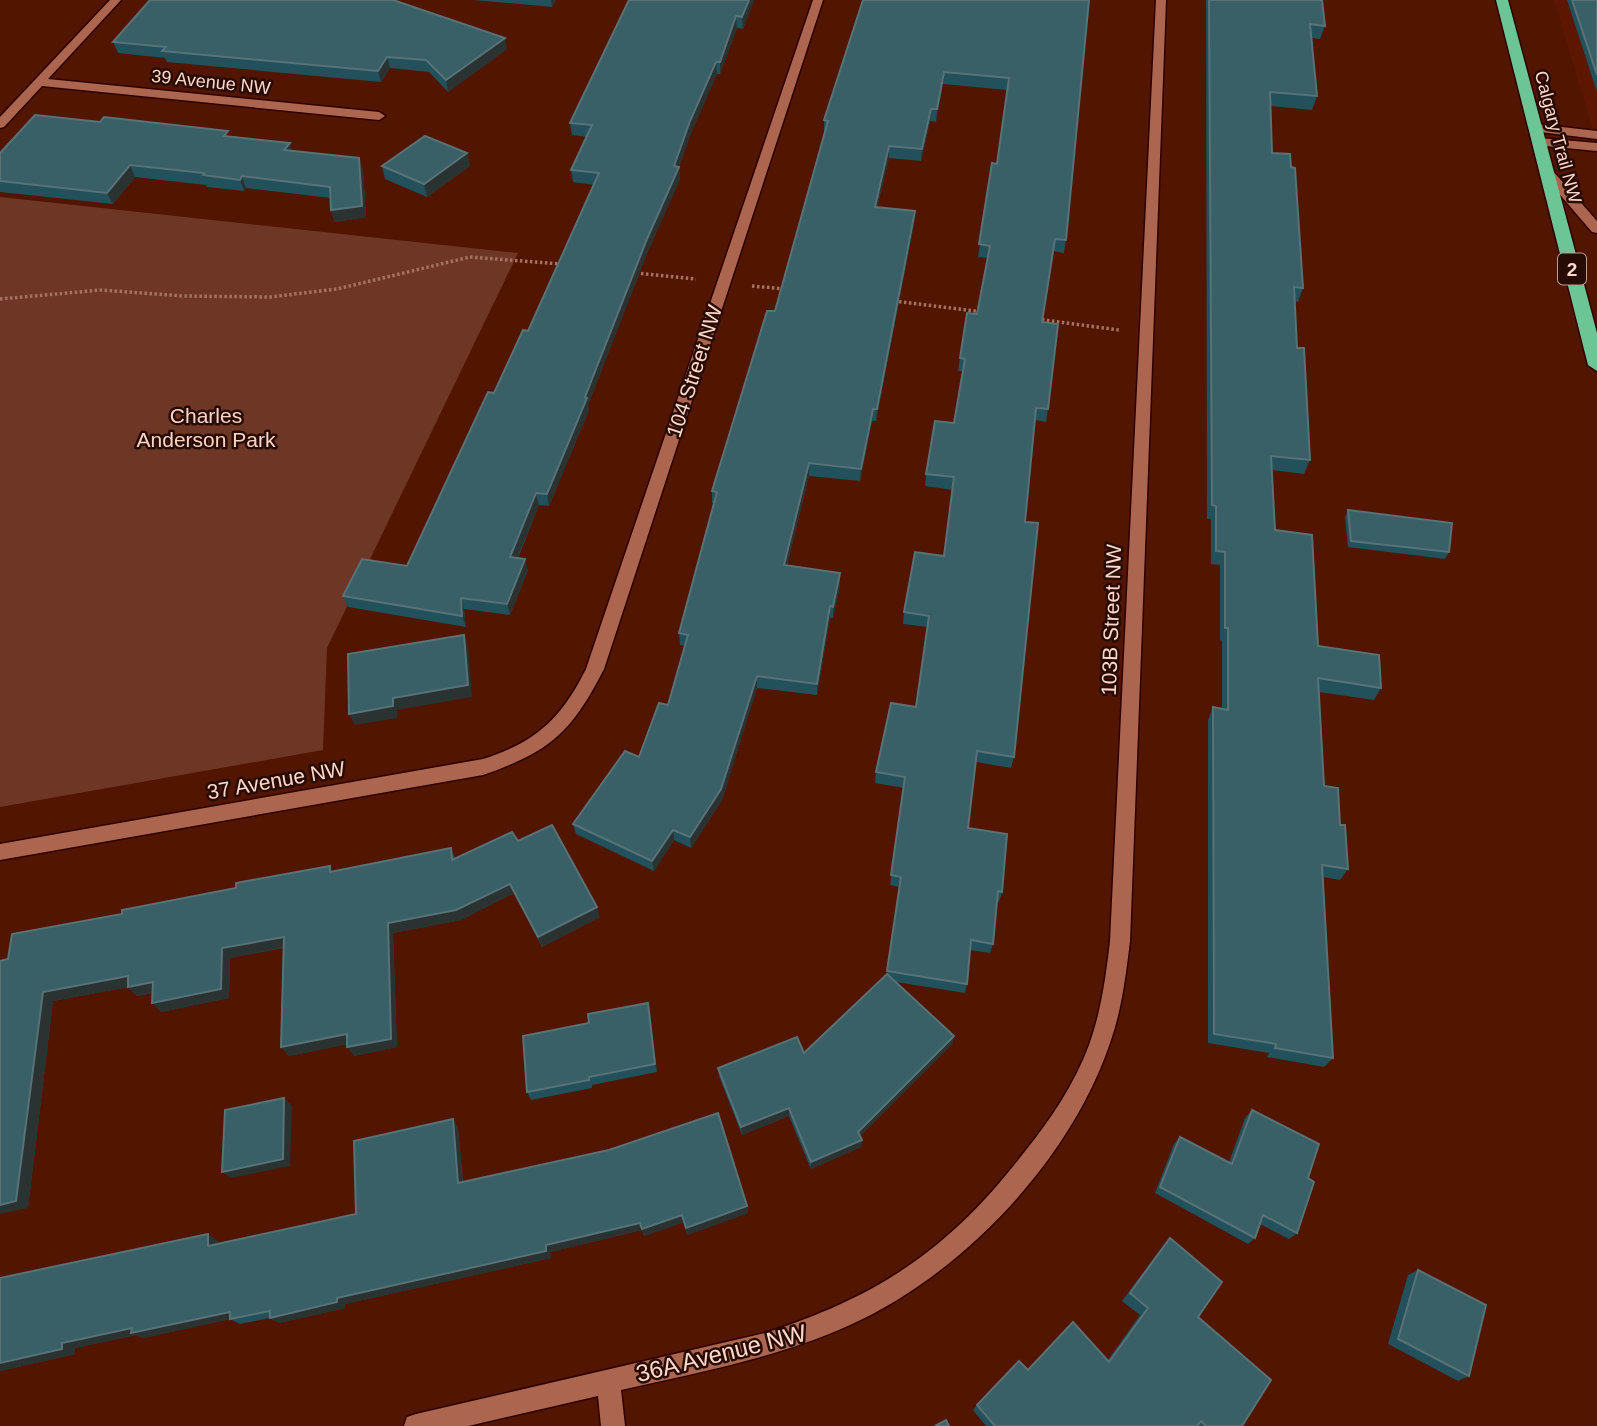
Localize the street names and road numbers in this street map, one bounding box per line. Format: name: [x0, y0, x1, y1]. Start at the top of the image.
street label: 39 Avenue NW: [150, 66, 272, 98]
street label: Calgary Trail NW: [1531, 69, 1585, 205]
road number: 2: [1558, 254, 1586, 284]
street label: 104 Street NW: [662, 302, 726, 440]
street label: 103B Street NW: [1097, 544, 1125, 696]
street label: 37 Avenue NW: [205, 757, 347, 803]
street label: 36A Avenue NW: [633, 1319, 809, 1387]

